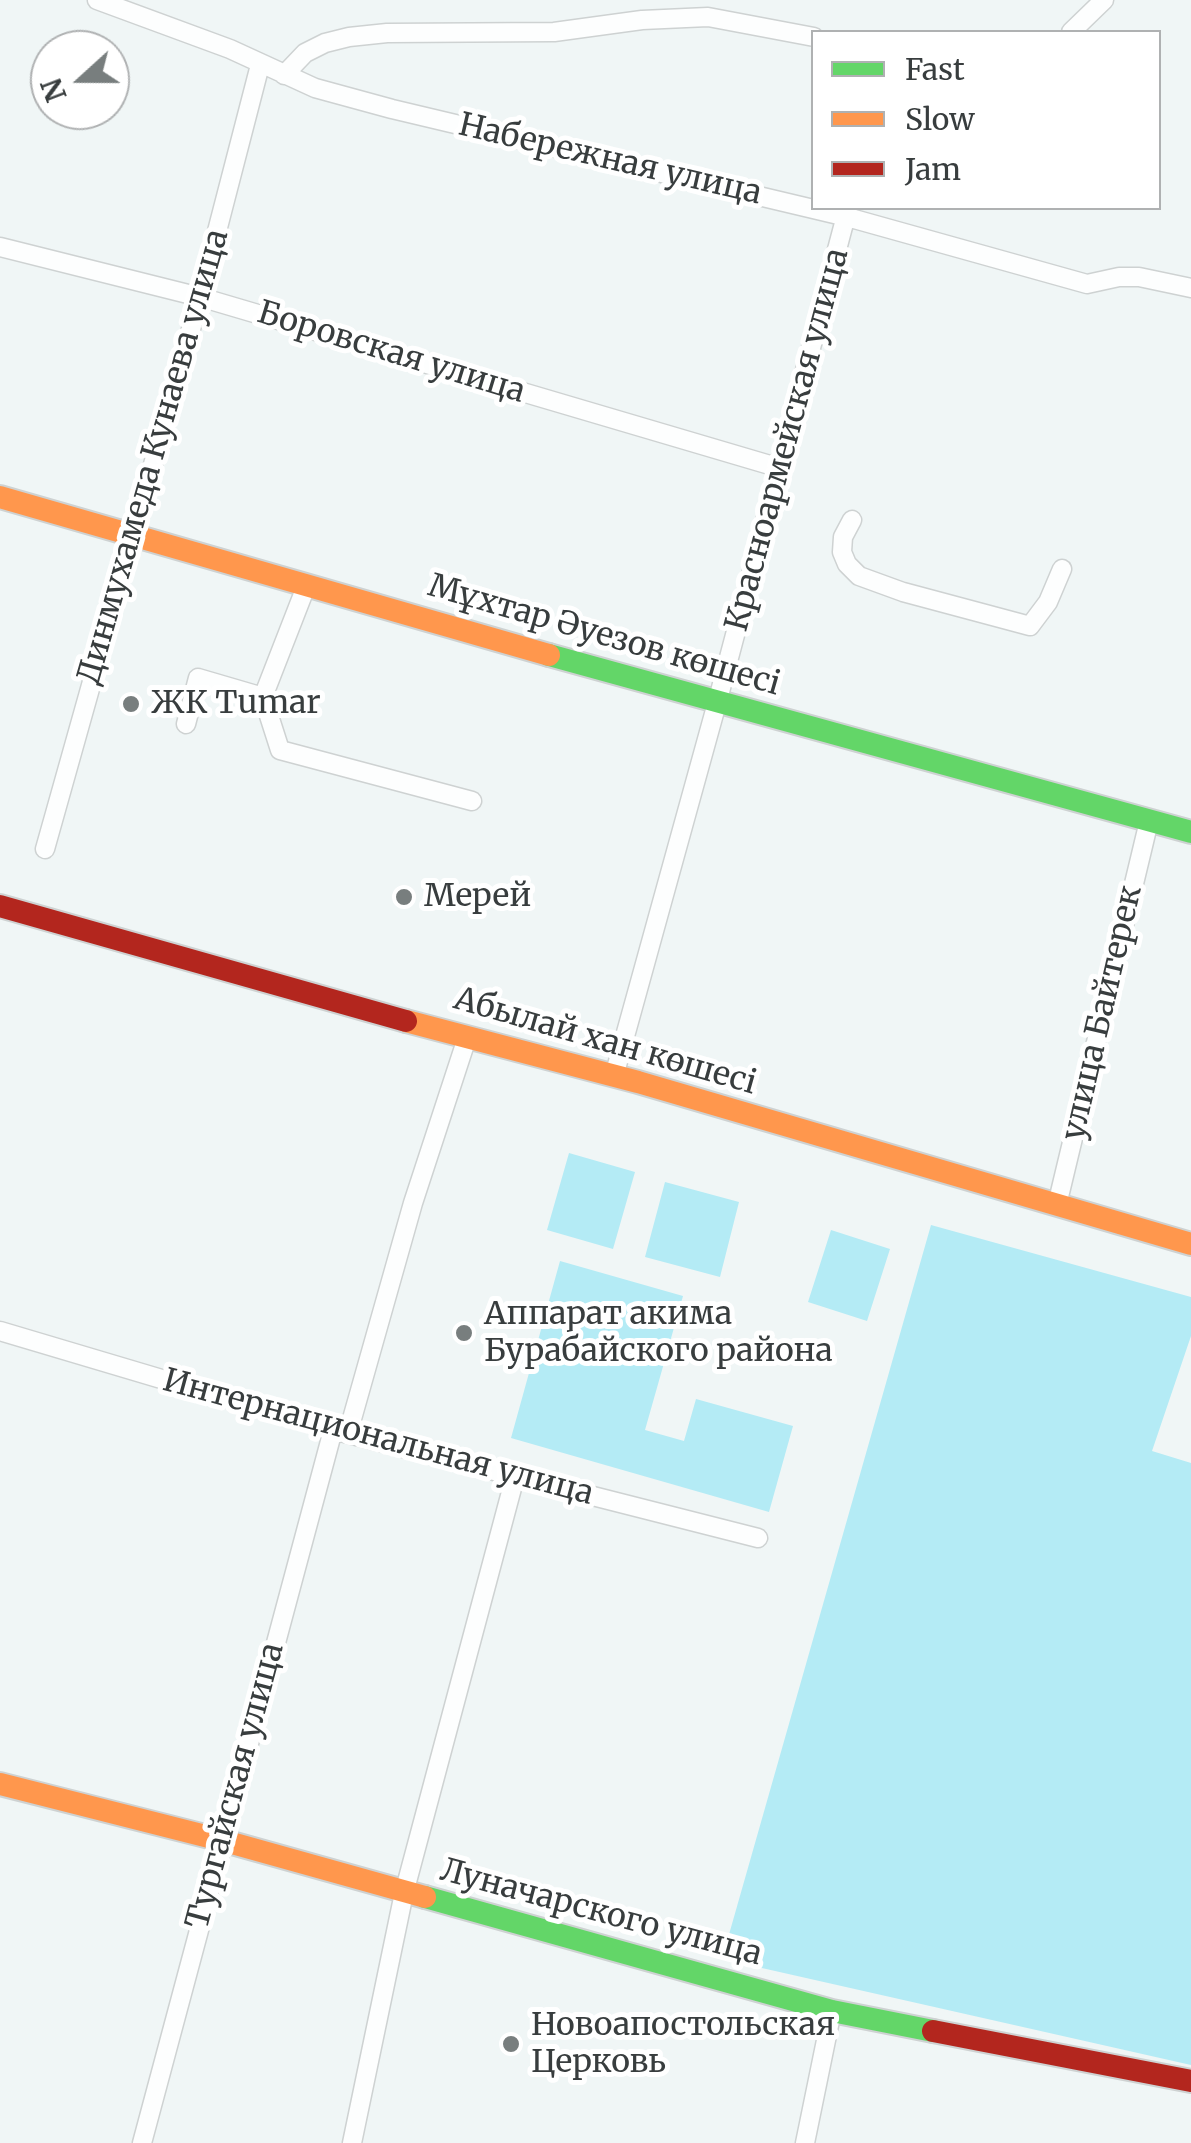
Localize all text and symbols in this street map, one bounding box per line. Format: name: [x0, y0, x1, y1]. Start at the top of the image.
north arrow: [30, 30, 130, 130]
legend: [811, 30, 1161, 210]
text: Fast: [905, 50, 965, 88]
text: N: [33, 73, 75, 107]
text: Slow: [905, 100, 975, 138]
street label: Набережная улица: [455, 107, 765, 213]
text: Jam: [905, 150, 961, 188]
street label: Динмухамеда Кунаева улица: [71, 225, 237, 689]
street label: Красноармейская улица: [718, 244, 858, 636]
street label: Боровская улица: [253, 294, 529, 412]
street label: Мұхтар Әуезов көшесі: [424, 567, 784, 705]
place label: ЖК Tumar: [151, 685, 321, 723]
marker: ЖК Tumar: [120, 693, 142, 715]
place label: Мерей: [424, 878, 531, 916]
street label: улица Байтерек: [1055, 882, 1151, 1144]
marker: Мерей: [393, 886, 415, 908]
street label: Абылай хан көшесі: [449, 980, 761, 1104]
place label: Аппарат акима Бурабайского района: [484, 1296, 833, 1371]
marker: Аппарат акима Бурабайского района: [453, 1322, 475, 1344]
street label: Интернациональная улица: [159, 1362, 597, 1514]
street label: Тургайская улица: [179, 1639, 293, 1933]
street label: Луначарского улица: [436, 1852, 766, 1974]
place label: Новоапостольская Церковь: [531, 2007, 835, 2082]
marker: Новоапостольская Церковь: [500, 2033, 522, 2055]

